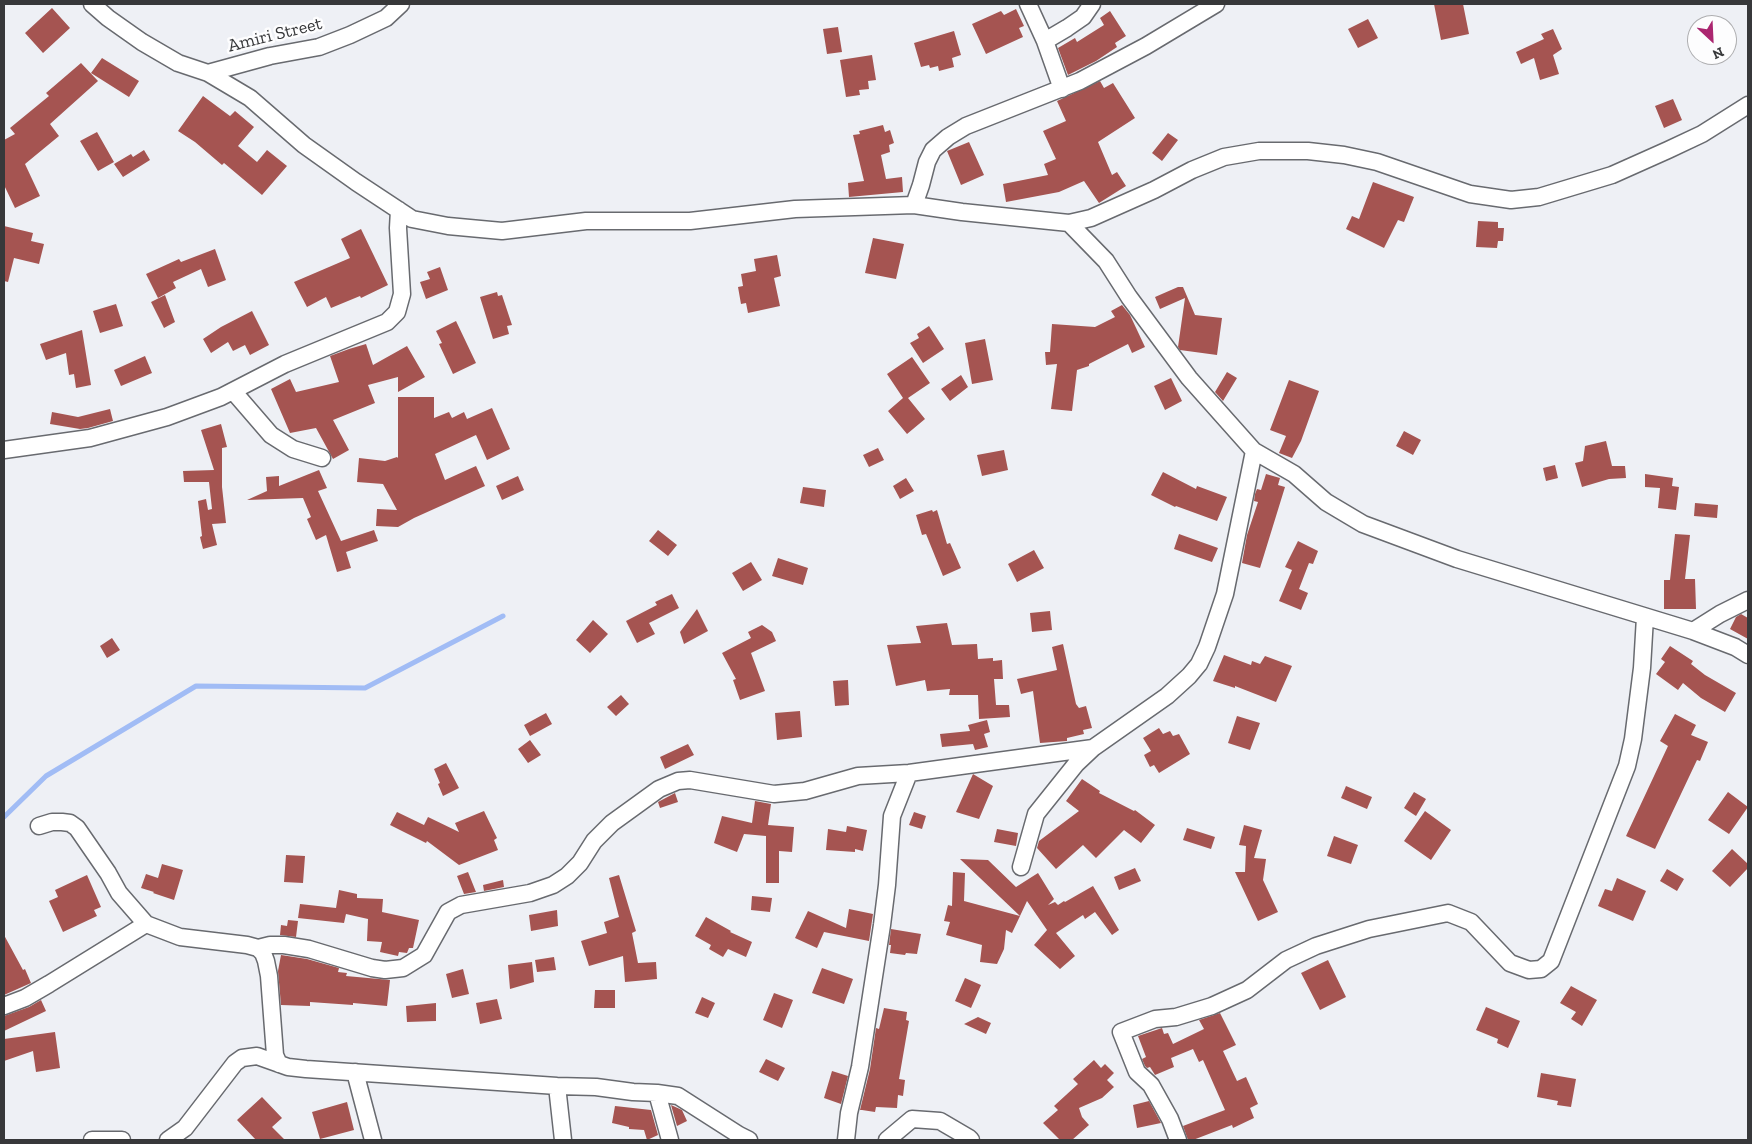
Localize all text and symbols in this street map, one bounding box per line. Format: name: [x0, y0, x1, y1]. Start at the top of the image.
street label: Amiri Street: [226, 13, 324, 57]
north arrow: [1687, 15, 1737, 65]
text: N: [1710, 43, 1727, 63]

